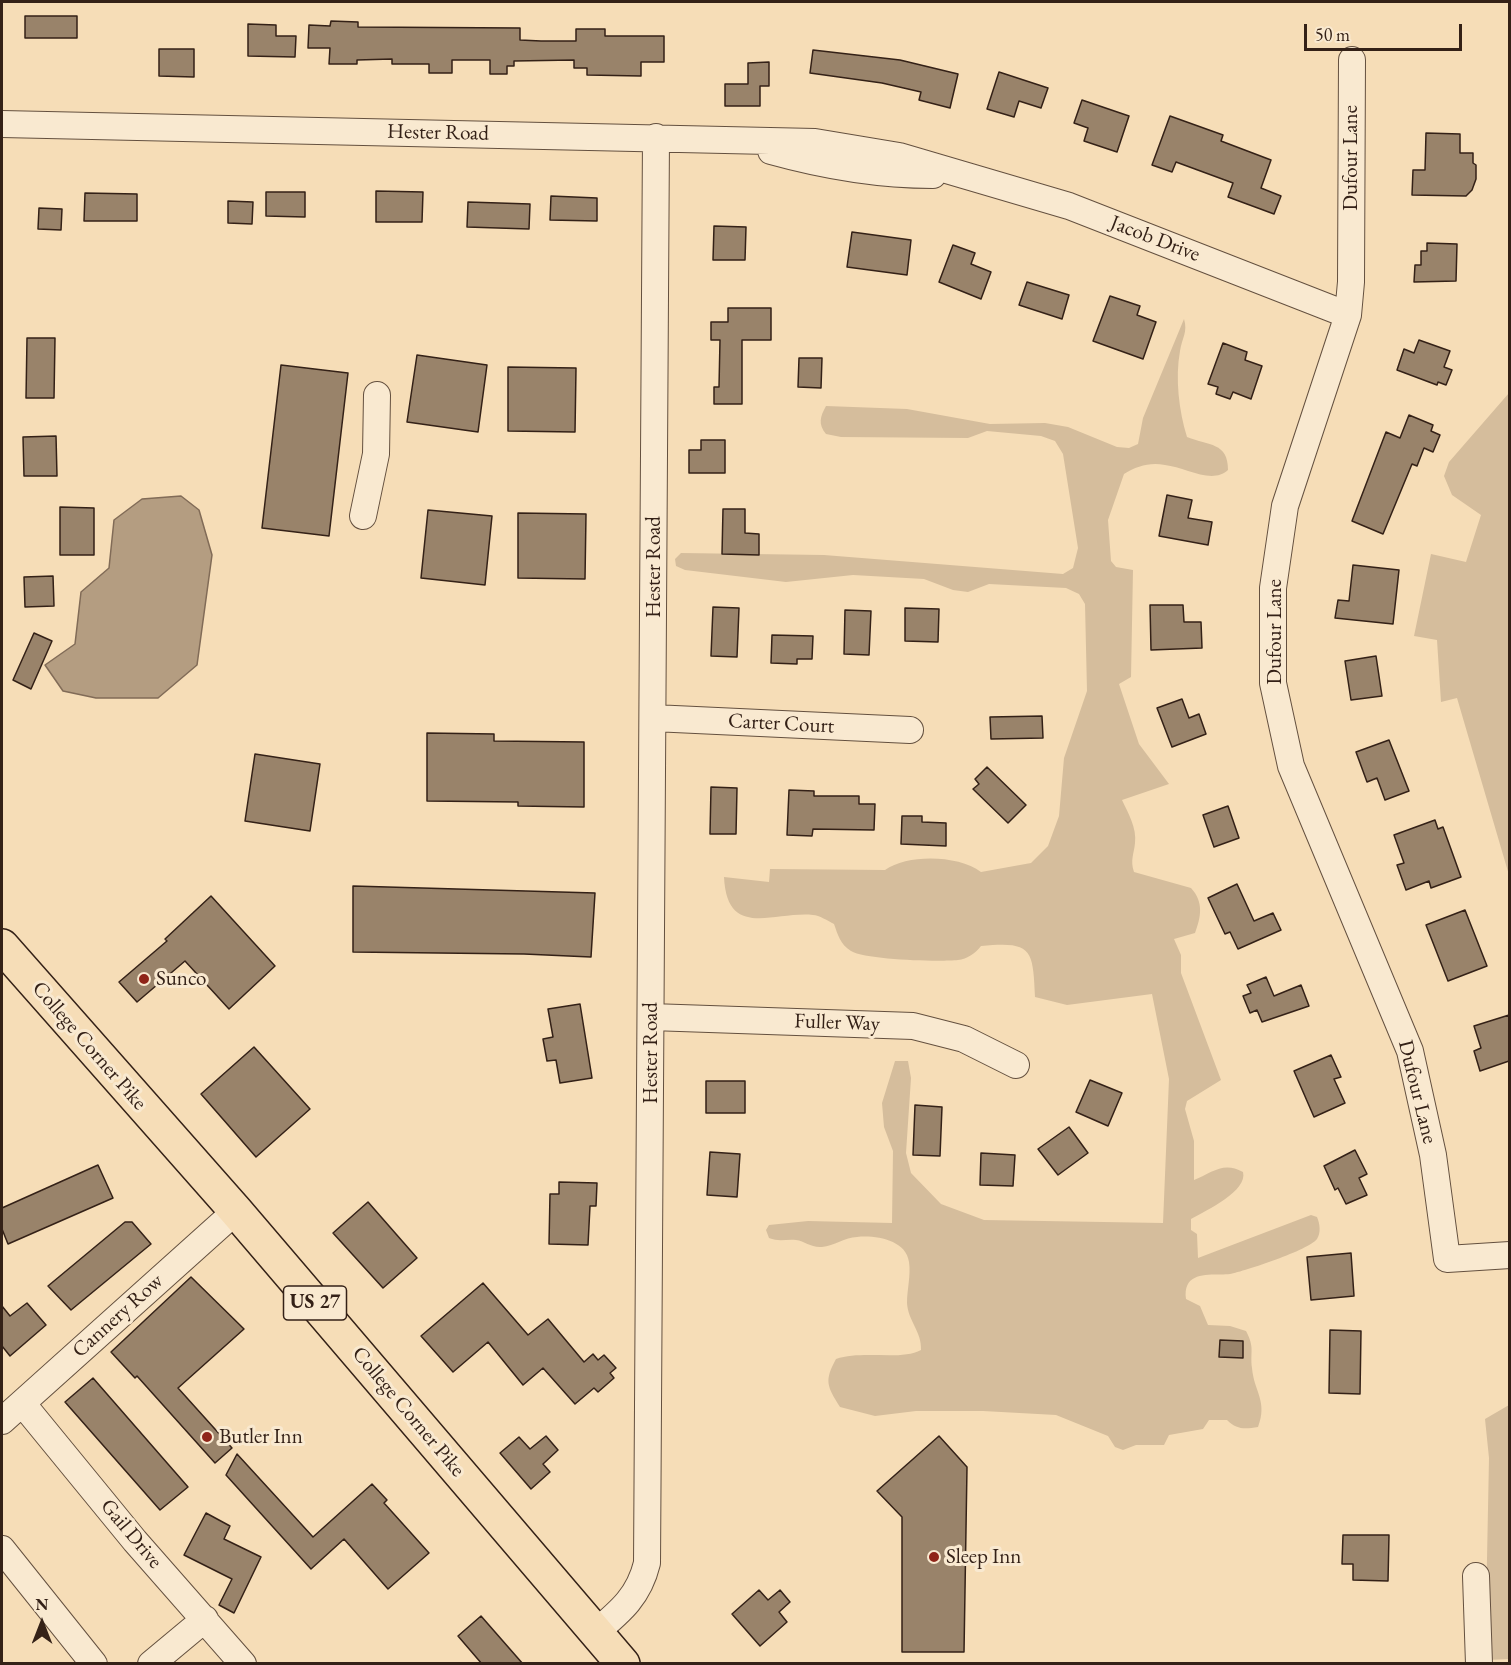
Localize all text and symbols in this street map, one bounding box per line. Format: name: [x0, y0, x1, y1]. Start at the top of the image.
scale bar: [1307, 12, 1464, 50]
text: 50 m: [1315, 23, 1350, 46]
street label: Dufour Lane: [1338, 105, 1364, 211]
street label: Hester Road: [387, 120, 489, 146]
street label: Jacob Drive: [1107, 210, 1203, 268]
street label: Hester Road: [641, 516, 667, 618]
street label: Dufour Lane: [1262, 579, 1288, 685]
street label: Carter Court: [727, 709, 835, 739]
place label: Sunco: [156, 966, 206, 992]
marker: Sunco: [137, 972, 151, 986]
street label: College Corner Pike: [26, 976, 152, 1116]
street label: Hester Road: [638, 1002, 664, 1104]
street label: Fuller Way: [794, 1009, 880, 1037]
street label: Dufour Lane: [1392, 1038, 1442, 1146]
street label: Cannery Row: [67, 1269, 169, 1363]
road number: US 27: [284, 1286, 346, 1320]
street label: College Corner Pike: [346, 1342, 470, 1482]
place label: Butler Inn: [219, 1424, 303, 1450]
marker: Butler Inn: [200, 1430, 214, 1444]
street label: Gail Drive: [95, 1494, 167, 1574]
place label: Sleep Inn: [946, 1544, 1021, 1570]
marker: Sleep Inn: [927, 1550, 941, 1564]
north arrow: [12, 1593, 72, 1653]
text: N: [36, 1594, 48, 1615]

